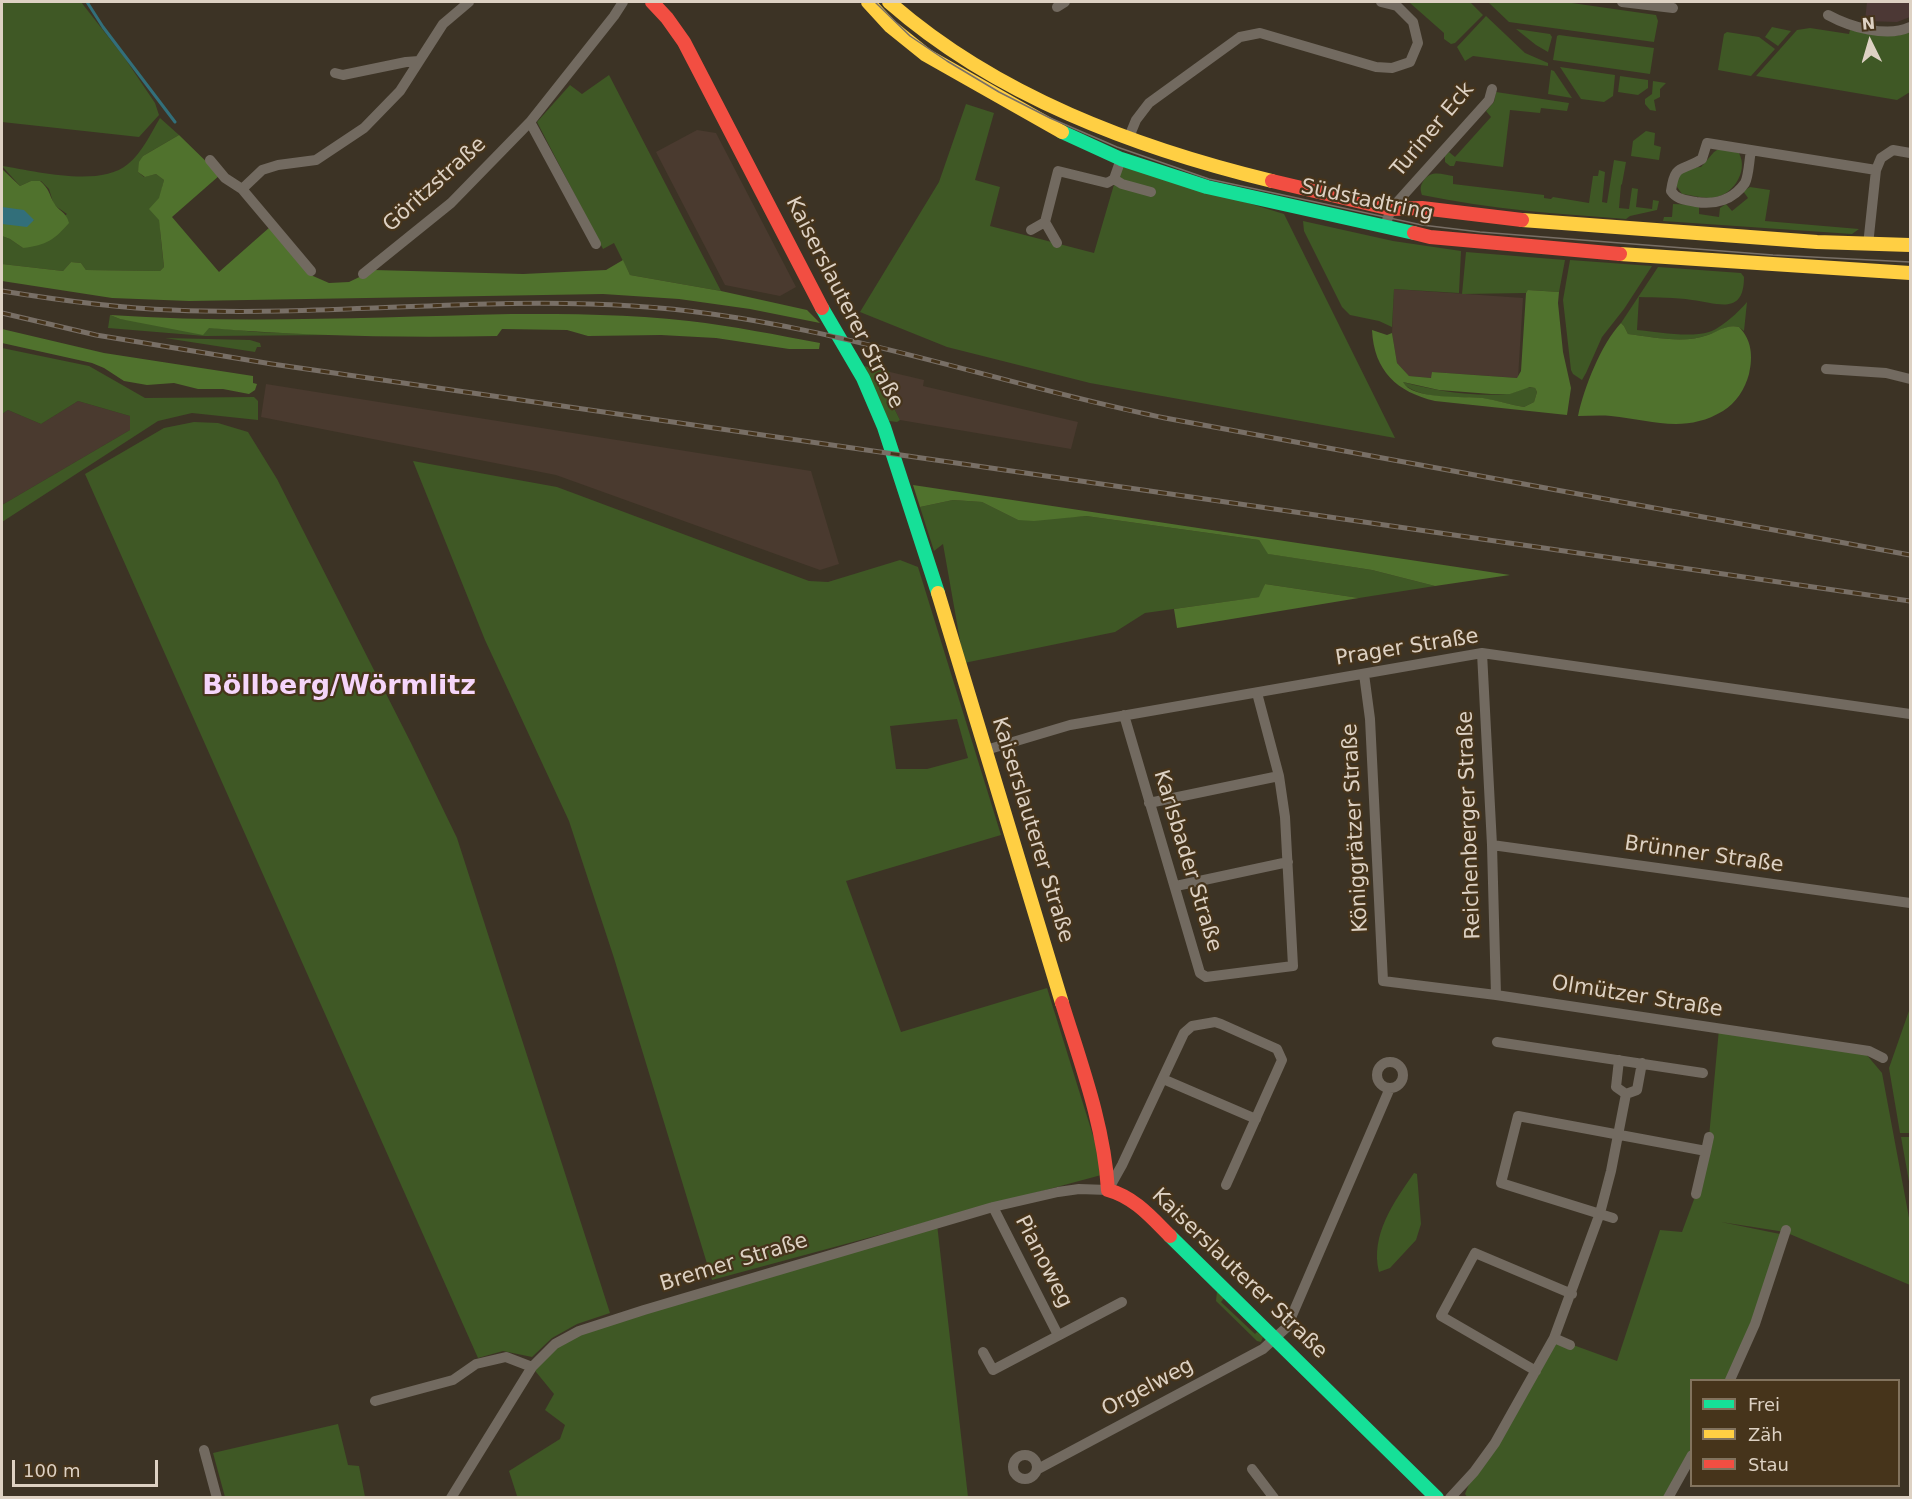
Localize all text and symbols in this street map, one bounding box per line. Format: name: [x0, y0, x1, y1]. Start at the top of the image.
north arrow: [1840, 12, 1900, 72]
text: N: [1861, 14, 1876, 34]
street label: Turiner Eck: [1386, 77, 1480, 183]
street label: Göritzstraße: [378, 132, 492, 238]
street label: Südstadtring: [1299, 175, 1435, 227]
street label: Kaiserslauterer Straße: [780, 193, 908, 413]
street label: Prager Straße: [1334, 624, 1480, 672]
district label: Böllberg/Wörmlitz: [202, 671, 476, 703]
street label: Reichenberger Straße: [1453, 710, 1487, 940]
street label: Kaiserslauterer Straße: [986, 714, 1078, 946]
street label: Königgrätzer Straße: [1338, 723, 1374, 933]
street label: Karlsbader Straße: [1147, 767, 1227, 955]
street label: Brünner Straße: [1623, 831, 1785, 879]
street label: Olmützer Straße: [1550, 971, 1724, 1023]
street label: Kaiserslauterer Straße: [1146, 1184, 1332, 1364]
street label: Pianoweg: [1009, 1212, 1077, 1312]
street label: Bremer Straße: [657, 1229, 811, 1297]
street label: Orgelweg: [1098, 1353, 1198, 1423]
legend: [1690, 1379, 1900, 1487]
text: Frei: [1748, 1394, 1780, 1415]
text: Zäh: [1748, 1424, 1783, 1445]
scale bar: [15, 1448, 160, 1486]
text: Stau: [1748, 1454, 1789, 1475]
text: 100 m: [23, 1460, 81, 1481]

